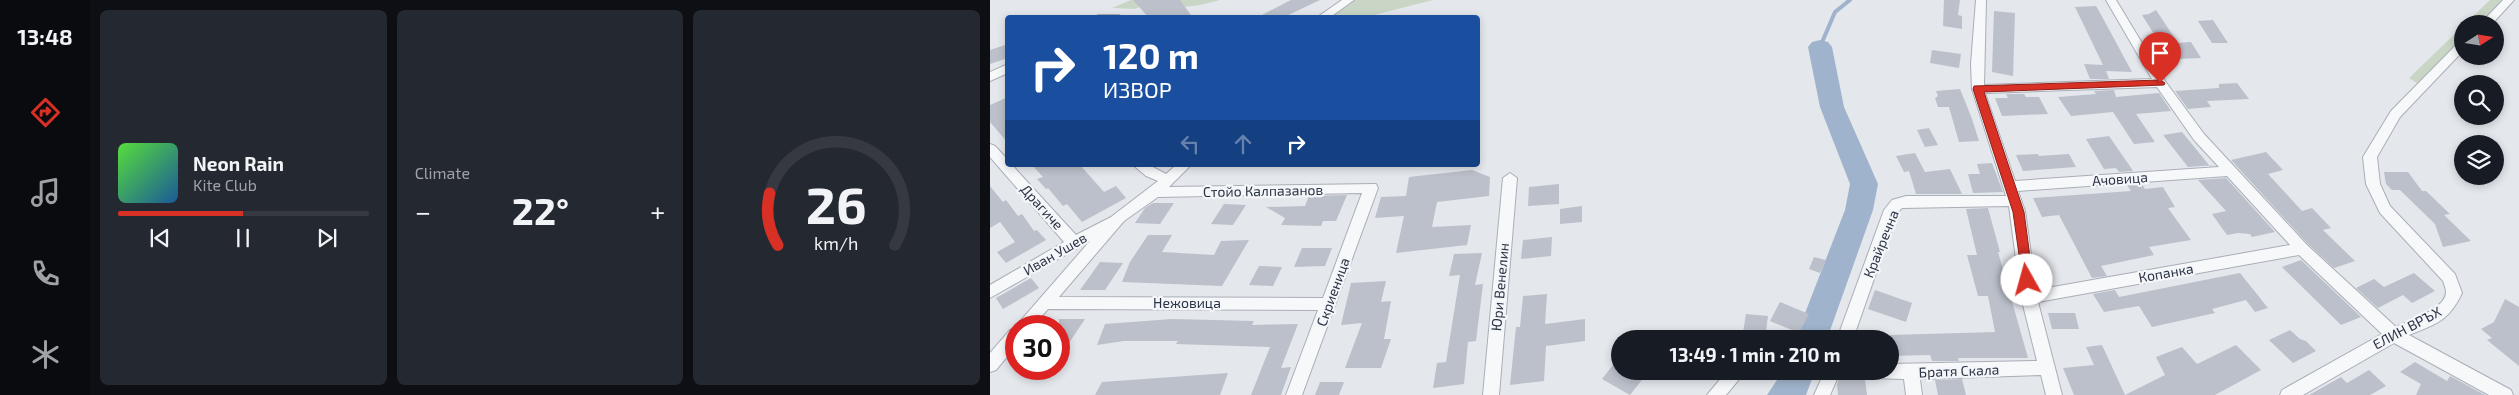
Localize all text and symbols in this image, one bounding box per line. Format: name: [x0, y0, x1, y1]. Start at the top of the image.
north arrow: [2454, 15, 2504, 65]
map controls: [2454, 15, 2504, 185]
text: 13:48: [17, 23, 73, 49]
pin: [2139, 32, 2181, 83]
text: 120 m: [1103, 34, 1199, 76]
icon: right: [1020, 35, 1085, 100]
icon: arrive: [2146, 39, 2174, 67]
button: search: [2454, 75, 2504, 125]
text: ИЗВОР: [1103, 76, 1172, 102]
icon: directions: [28, 95, 63, 130]
icon: left: [1176, 130, 1204, 158]
icon: ahead: [1229, 130, 1257, 158]
icon: right: [1282, 130, 1310, 158]
button: layers: [2454, 135, 2504, 185]
text: Neon Rain: [193, 152, 284, 175]
text: Climate: [415, 163, 470, 182]
street label: Ачовица: [2091, 168, 2148, 189]
text: 26: [806, 172, 867, 234]
icon: music: [28, 175, 63, 210]
text: Kite Club: [193, 175, 257, 194]
street label: Драгиче: [1018, 180, 1067, 233]
street label: Стойо Калпазанов: [1203, 181, 1323, 200]
text: 22°: [512, 187, 569, 233]
text: −: [415, 194, 431, 228]
text: +: [650, 194, 665, 228]
street label: Крайречна: [1859, 207, 1902, 280]
icon: previous: [146, 224, 174, 252]
icon: pause: [229, 224, 257, 252]
icon: next: [313, 224, 341, 252]
street label: Иван Ушев: [1020, 229, 1090, 279]
text: km/h: [814, 232, 859, 254]
street label: Юри Венелин: [1487, 242, 1512, 332]
position arrow: [2000, 253, 2052, 305]
street label: Скриеница: [1312, 255, 1353, 328]
icon: phone: [28, 256, 63, 291]
street label: Копанка: [2137, 259, 2195, 286]
street label: Нежовица: [1153, 294, 1221, 311]
street label: ЕЛИН ВРЪХ: [2370, 302, 2444, 353]
speed limit sign: 30: [1005, 315, 1070, 380]
icon: climate: [28, 337, 63, 372]
text: 13:49 · 1 min · 210 m: [1670, 343, 1840, 366]
street label: Братя Скала: [1918, 361, 2000, 380]

